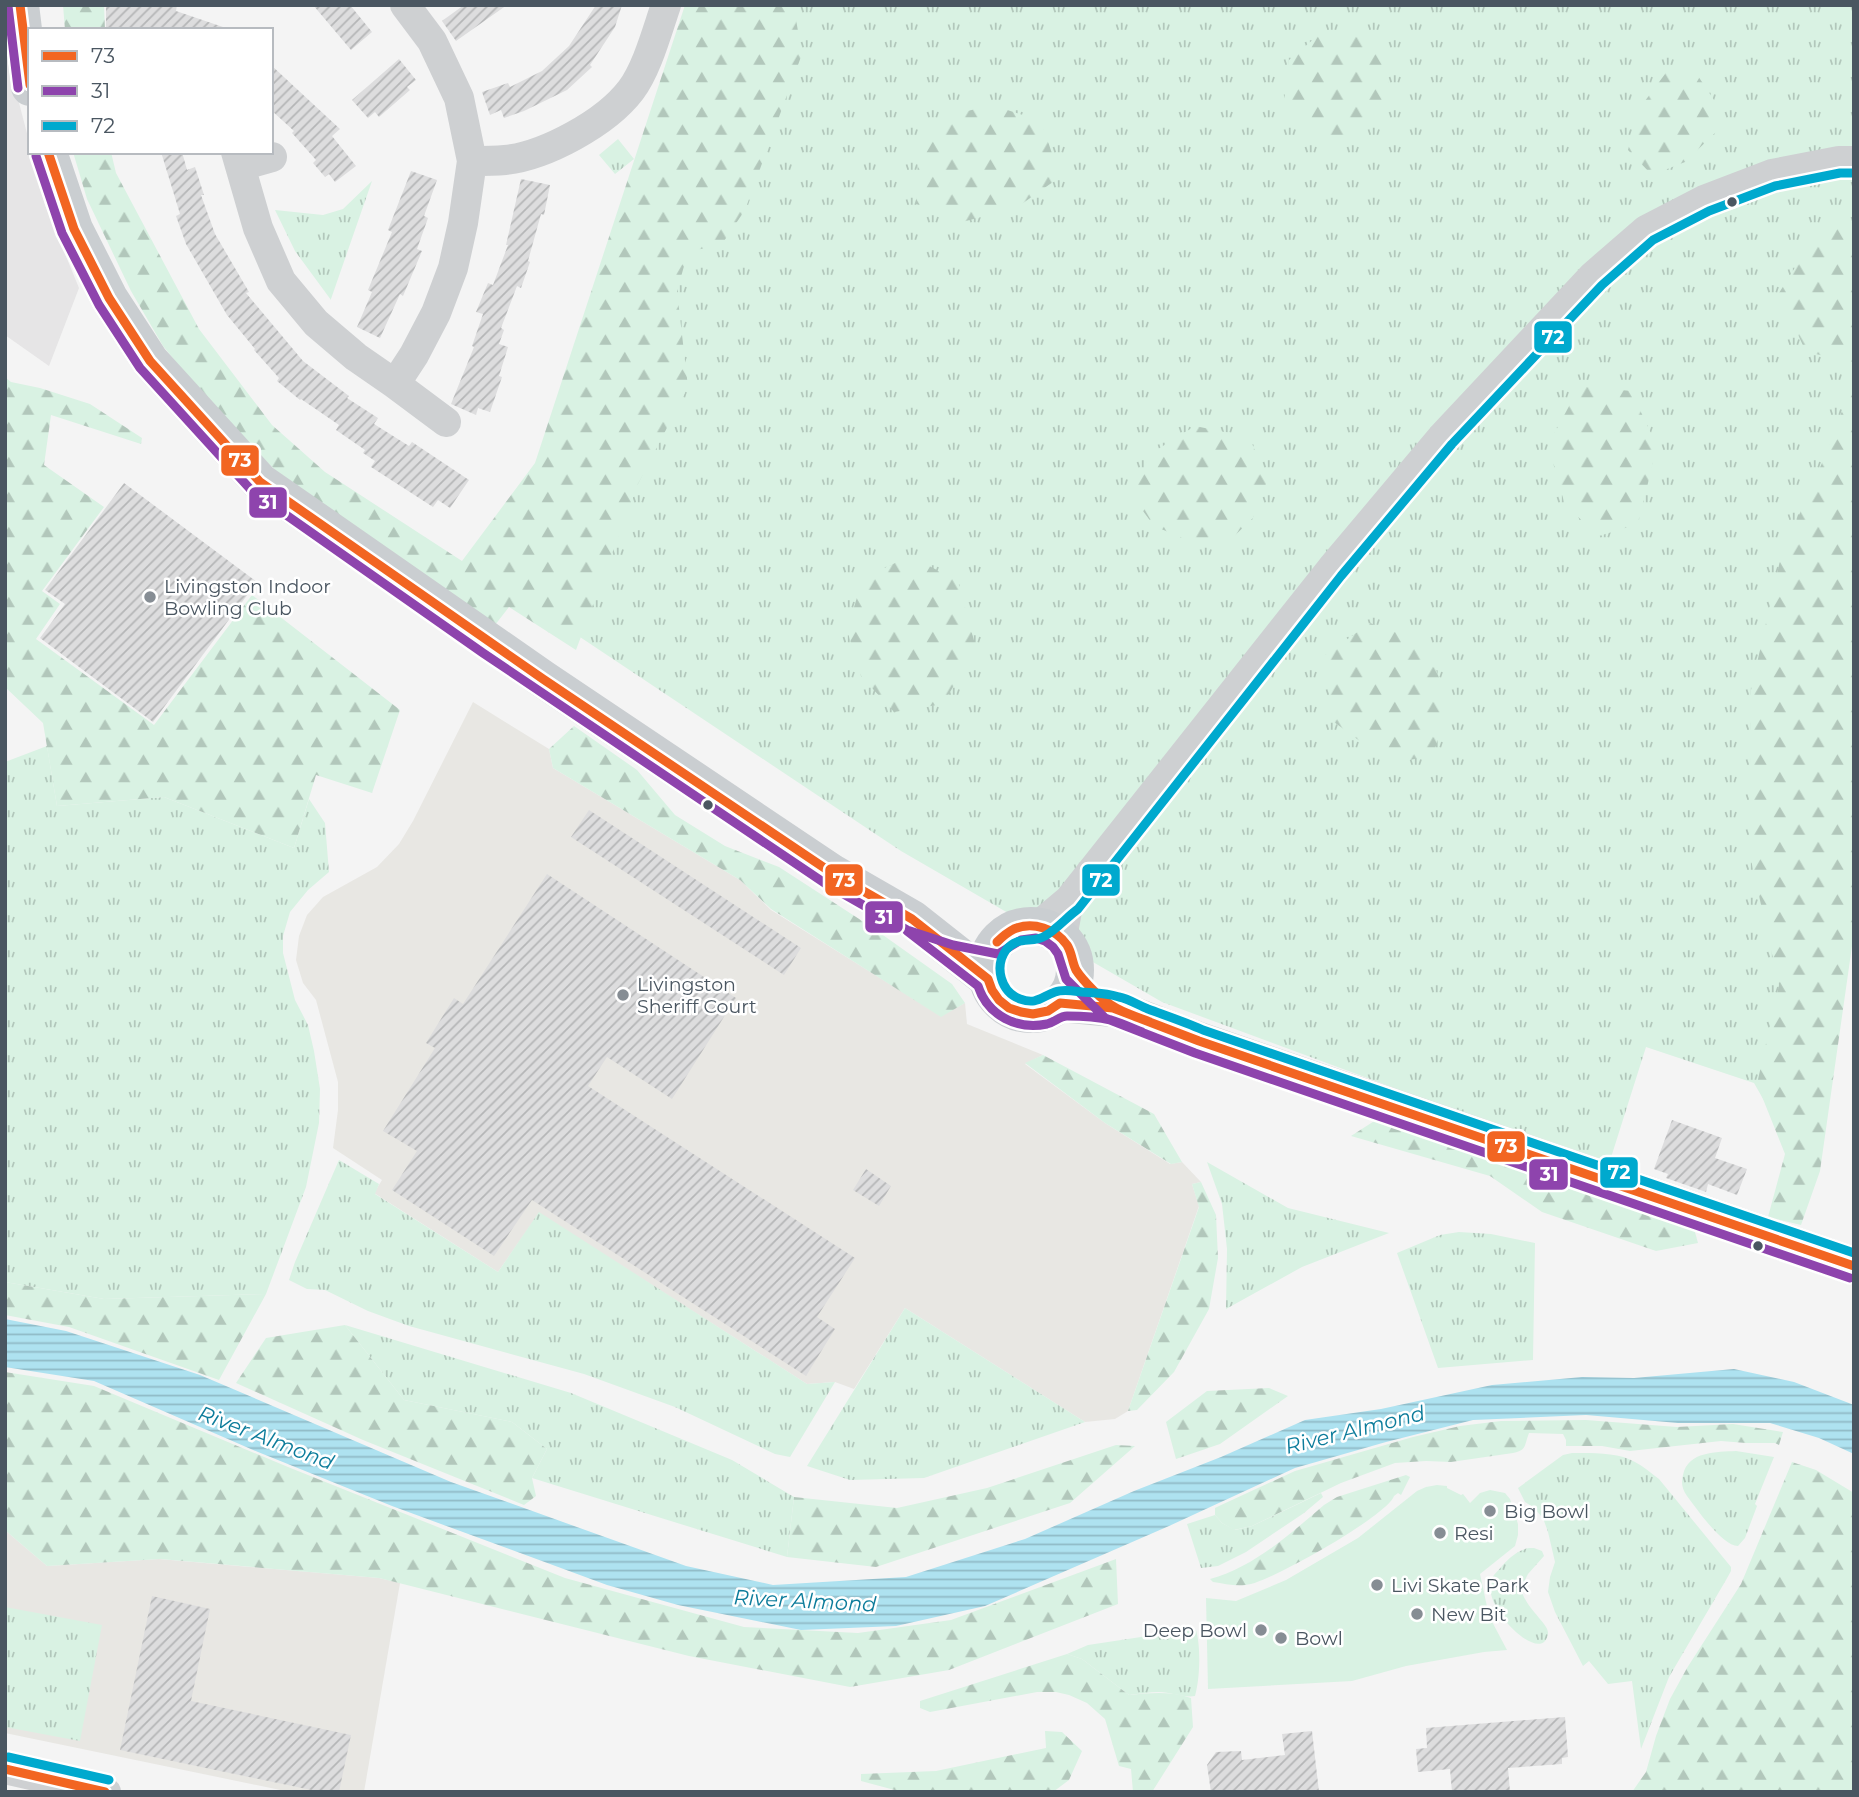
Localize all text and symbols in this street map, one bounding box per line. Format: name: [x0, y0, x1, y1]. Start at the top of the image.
legend: [28, 28, 273, 154]
text: 73: [91, 43, 115, 68]
text: 31: [91, 78, 110, 103]
text: 72: [91, 113, 115, 138]
unlabelled marker: [1725, 195, 1739, 209]
line badge: 72: [1533, 320, 1573, 354]
text: 72: [1542, 326, 1565, 349]
line badge: 73: [220, 444, 260, 477]
text: 73: [229, 449, 251, 472]
line badge: 31: [248, 486, 288, 519]
text: 31: [258, 491, 277, 514]
place label: Livingston Indoor Bowling Club: [164, 575, 331, 620]
marker: Livingston Indoor Bowling Club: [142, 589, 158, 605]
unlabelled marker: [701, 798, 715, 812]
line badge: 73: [824, 863, 864, 897]
line badge: 72: [1081, 863, 1121, 897]
text: 73: [833, 869, 855, 892]
text: 72: [1090, 869, 1113, 892]
line badge: 31: [864, 900, 904, 934]
text: 31: [874, 906, 893, 929]
place label: Livingston Sheriff Court: [637, 973, 757, 1018]
marker: Livingston Sheriff Court: [615, 987, 631, 1003]
line badge: 73: [1486, 1130, 1526, 1163]
text: 73: [1495, 1135, 1517, 1158]
line badge: 72: [1599, 1156, 1639, 1189]
line badge: 31: [1528, 1158, 1569, 1191]
text: 72: [1608, 1161, 1631, 1184]
text: 31: [1539, 1163, 1558, 1186]
unlabelled marker: [1751, 1239, 1765, 1253]
water label: River Almond: [195, 1400, 338, 1475]
water label: River Almond: [1282, 1400, 1428, 1459]
place label: Big Bowl: [1504, 1500, 1589, 1523]
marker: Big Bowl: [1482, 1503, 1498, 1519]
place label: Resi: [1454, 1522, 1494, 1545]
marker: Resi: [1432, 1525, 1448, 1541]
place label: Livi Skate Park: [1391, 1574, 1530, 1597]
marker: Livi Skate Park: [1369, 1577, 1385, 1593]
water label: River Almond: [733, 1584, 878, 1617]
place label: New Bit: [1431, 1603, 1507, 1626]
marker: New Bit: [1409, 1606, 1425, 1622]
place label: Deep Bowl: [1143, 1619, 1247, 1642]
marker: Deep Bowl: [1253, 1622, 1269, 1638]
place label: Bowl: [1295, 1627, 1343, 1650]
marker: Bowl: [1273, 1630, 1289, 1646]

